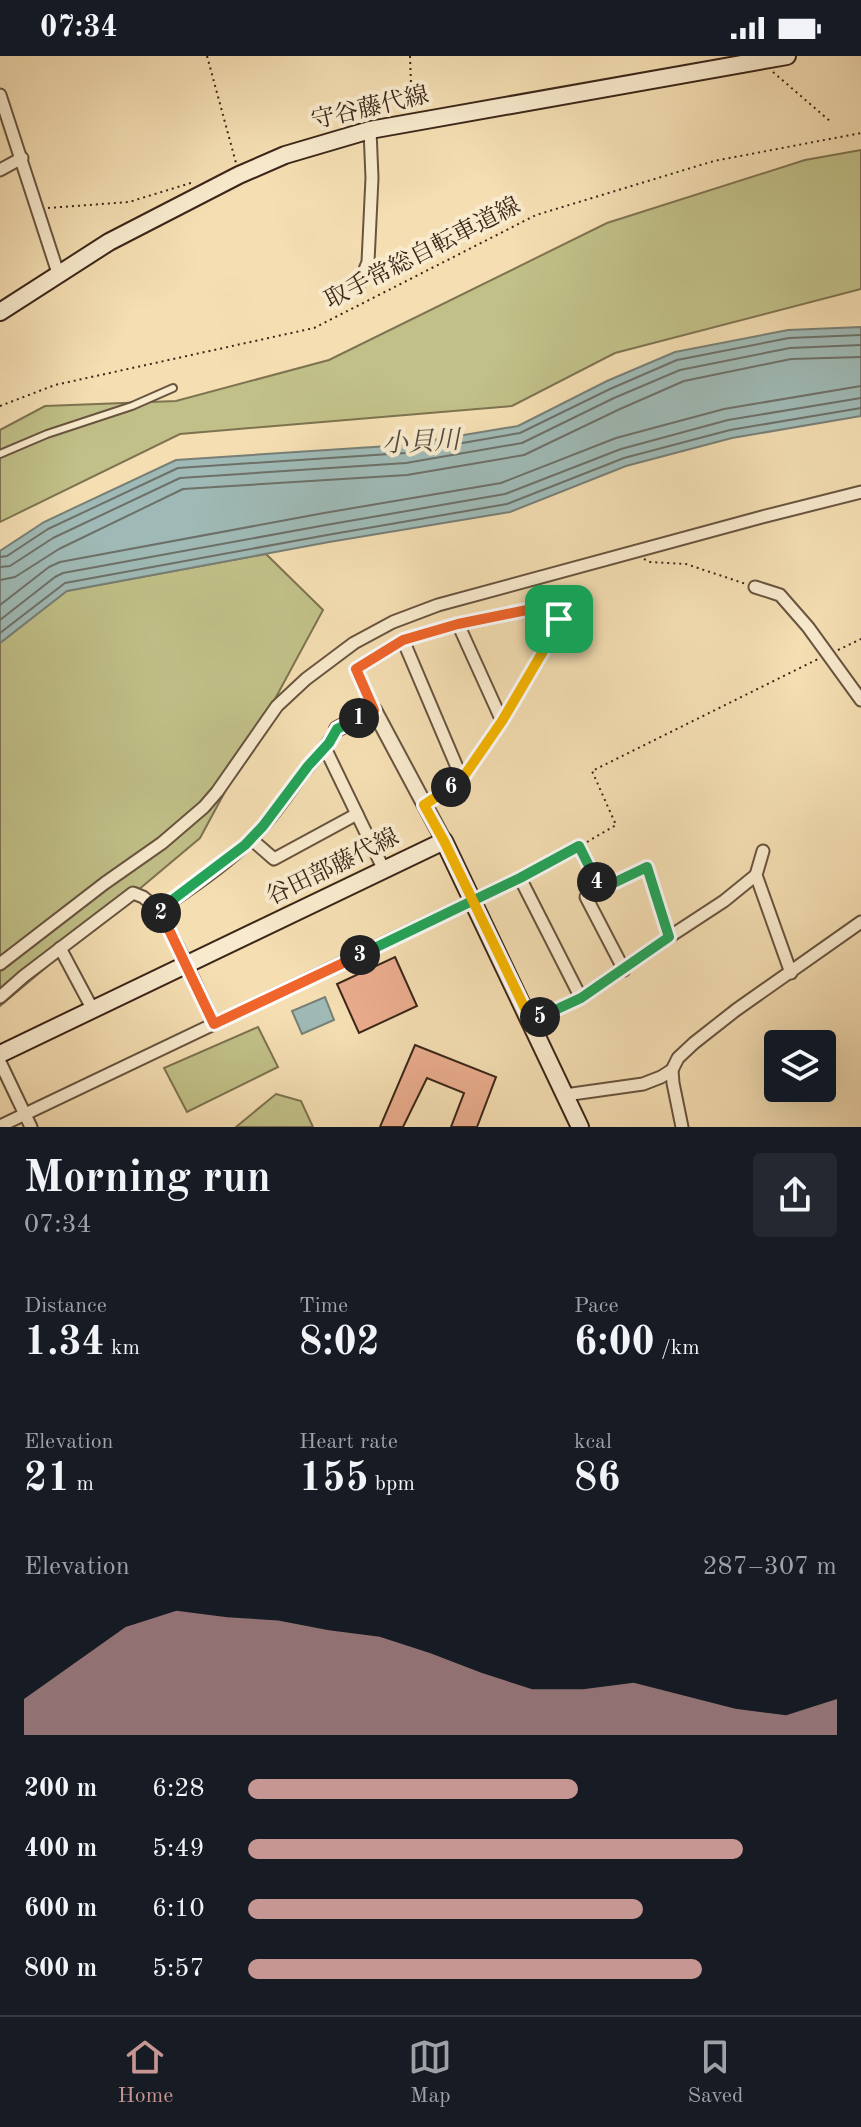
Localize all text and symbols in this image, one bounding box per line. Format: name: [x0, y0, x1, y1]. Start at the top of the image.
text: 07:34: [40, 13, 118, 43]
street label: 守谷藤代線: [308, 81, 431, 134]
street label: 取手常総自転車道線: [320, 192, 525, 314]
water label: 小貝川: [381, 426, 464, 458]
pin: [525, 585, 593, 653]
icon: arrive: [537, 597, 581, 641]
pin: 1: [339, 698, 379, 738]
text: 1: [353, 707, 365, 729]
pin: 6: [431, 767, 471, 807]
text: 6: [445, 776, 457, 798]
street label: 谷田部藤代線: [262, 823, 403, 910]
pin: 4: [577, 862, 617, 902]
text: 4: [591, 871, 603, 893]
pin: 2: [141, 893, 181, 933]
text: 2: [155, 902, 167, 924]
pin: 3: [340, 935, 380, 975]
text: 3: [354, 944, 366, 966]
pin: 5: [520, 997, 560, 1037]
text: 5: [534, 1006, 546, 1028]
map controls: [764, 1030, 836, 1102]
button: layers: [764, 1030, 836, 1102]
button: share: [753, 1153, 837, 1237]
text: Morning run: [24, 1157, 271, 1201]
text: 07:34: [24, 1212, 92, 1238]
text: Distance: [24, 1295, 107, 1317]
text: Time: [299, 1295, 348, 1317]
text: Pace: [574, 1295, 619, 1317]
text: 1.34: [24, 1324, 105, 1364]
text: 8:02: [299, 1324, 380, 1364]
text: 6:00: [574, 1324, 655, 1364]
text: km: [105, 1337, 140, 1359]
text: /km: [655, 1337, 700, 1359]
text: Elevation: [24, 1431, 114, 1453]
text: Heart rate: [299, 1431, 398, 1453]
text: kcal: [574, 1431, 612, 1453]
text: 21: [24, 1460, 70, 1500]
text: 155: [299, 1460, 369, 1500]
text: 86: [574, 1460, 620, 1500]
text: m: [70, 1473, 94, 1495]
text: bpm: [369, 1473, 415, 1495]
text: Elevation: [24, 1554, 130, 1580]
text: 287–307 m: [702, 1554, 837, 1580]
text: 200 m: [24, 1776, 97, 1802]
text: 6:28: [152, 1776, 205, 1802]
text: 400 m: [24, 1836, 97, 1862]
text: 5:49: [152, 1836, 205, 1862]
text: 600 m: [24, 1896, 97, 1922]
text: 6:10: [152, 1896, 205, 1922]
text: 800 m: [24, 1956, 97, 1982]
text: 5:57: [152, 1956, 205, 1982]
tab: Home: [118, 2035, 173, 2110]
tab: Map: [408, 2035, 452, 2110]
tab: Saved: [687, 2035, 743, 2110]

